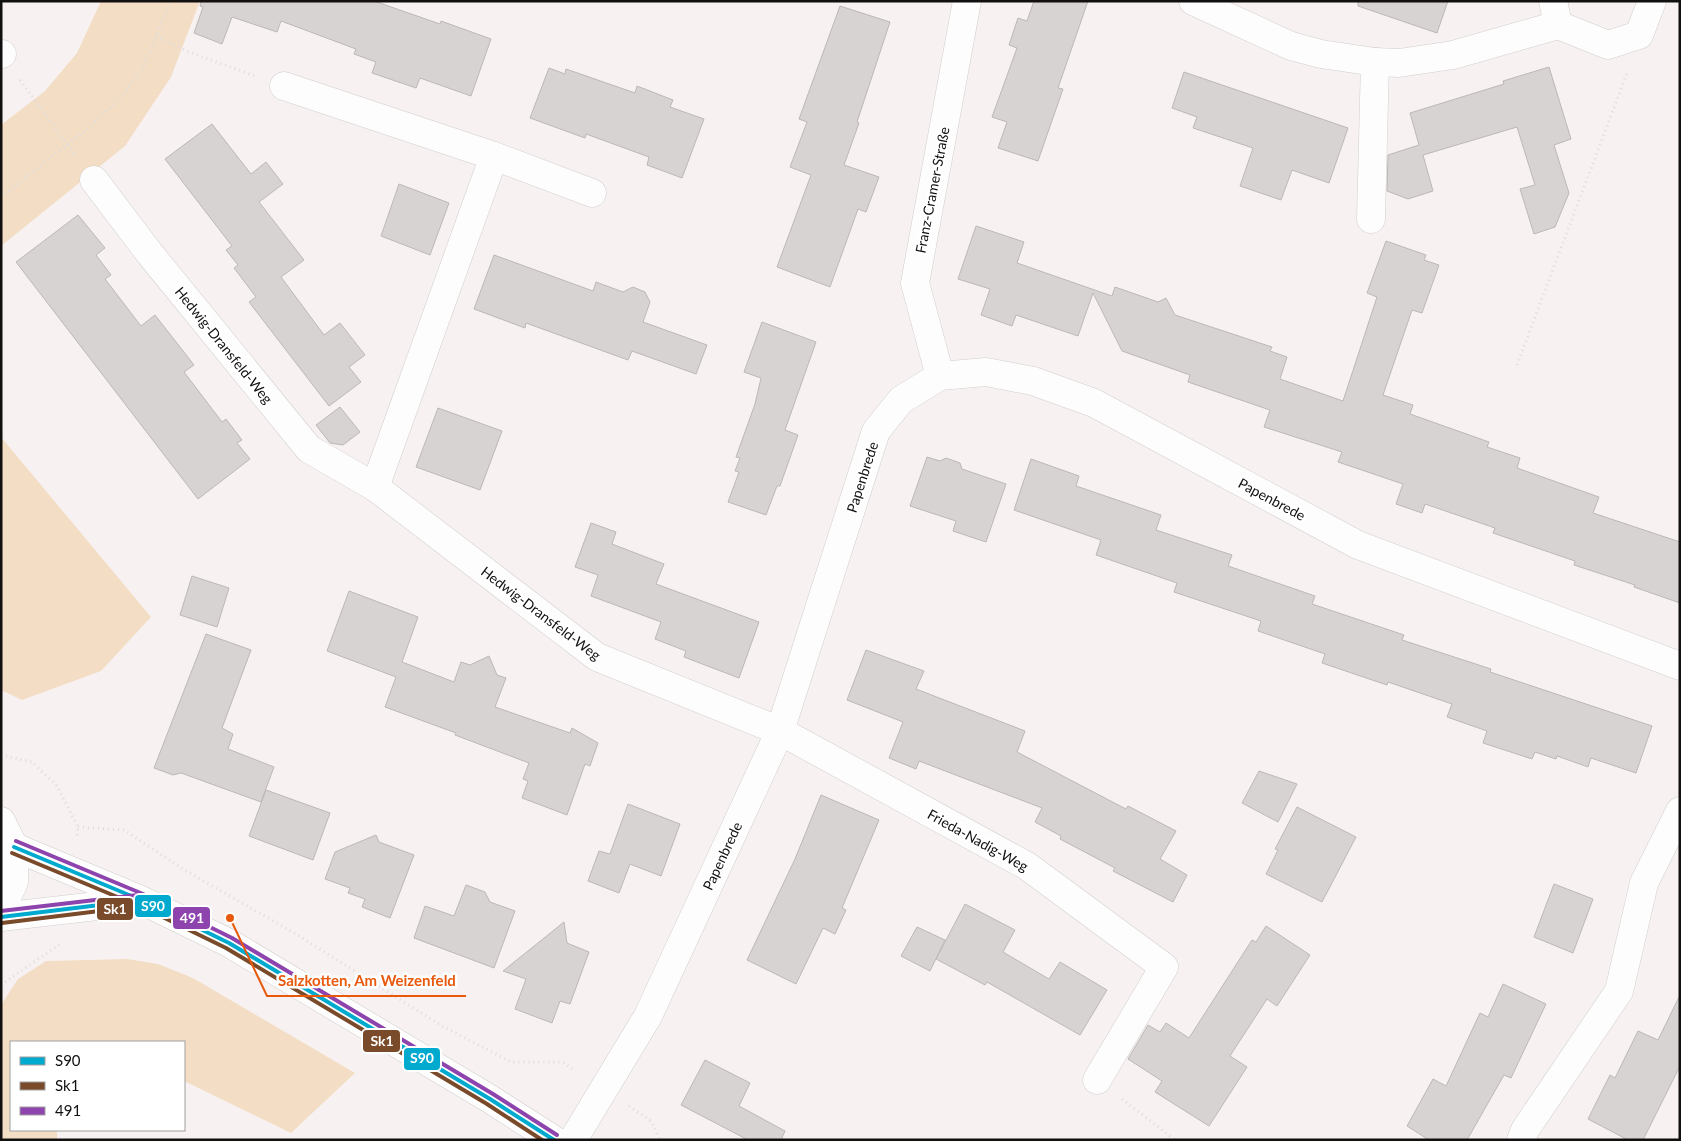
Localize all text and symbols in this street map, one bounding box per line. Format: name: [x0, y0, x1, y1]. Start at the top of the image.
street label: Franz-Cramer-Straße: [911, 125, 953, 255]
street label: Hedwig-Dransfeld-Weg: [172, 283, 276, 407]
street label: Papenbrede: [843, 439, 881, 515]
street label: Papenbrede: [1236, 474, 1308, 524]
street label: Hedwig-Dransfeld-Weg: [478, 562, 604, 664]
street label: Frieda-Nadig-Weg: [925, 805, 1031, 875]
street label: Papenbrede: [699, 819, 745, 893]
line badge: S90: [134, 894, 172, 918]
line badge: Sk1: [96, 897, 134, 921]
text: S90: [141, 897, 165, 914]
text: Sk1: [103, 900, 127, 917]
line badge: 491: [172, 906, 211, 930]
text: 491: [180, 909, 204, 926]
callout: Salzkotten, Am Weizenfeld: [267, 966, 466, 996]
text: Salzkotten, Am Weizenfeld: [278, 971, 456, 989]
line badge: Sk1: [362, 1029, 401, 1053]
text: Sk1: [370, 1032, 394, 1049]
legend: [10, 1041, 185, 1131]
line badge: S90: [403, 1047, 441, 1071]
text: S90: [410, 1049, 434, 1066]
text: S90: [55, 1051, 81, 1069]
text: Sk1: [55, 1076, 79, 1094]
text: 491: [55, 1101, 81, 1119]

